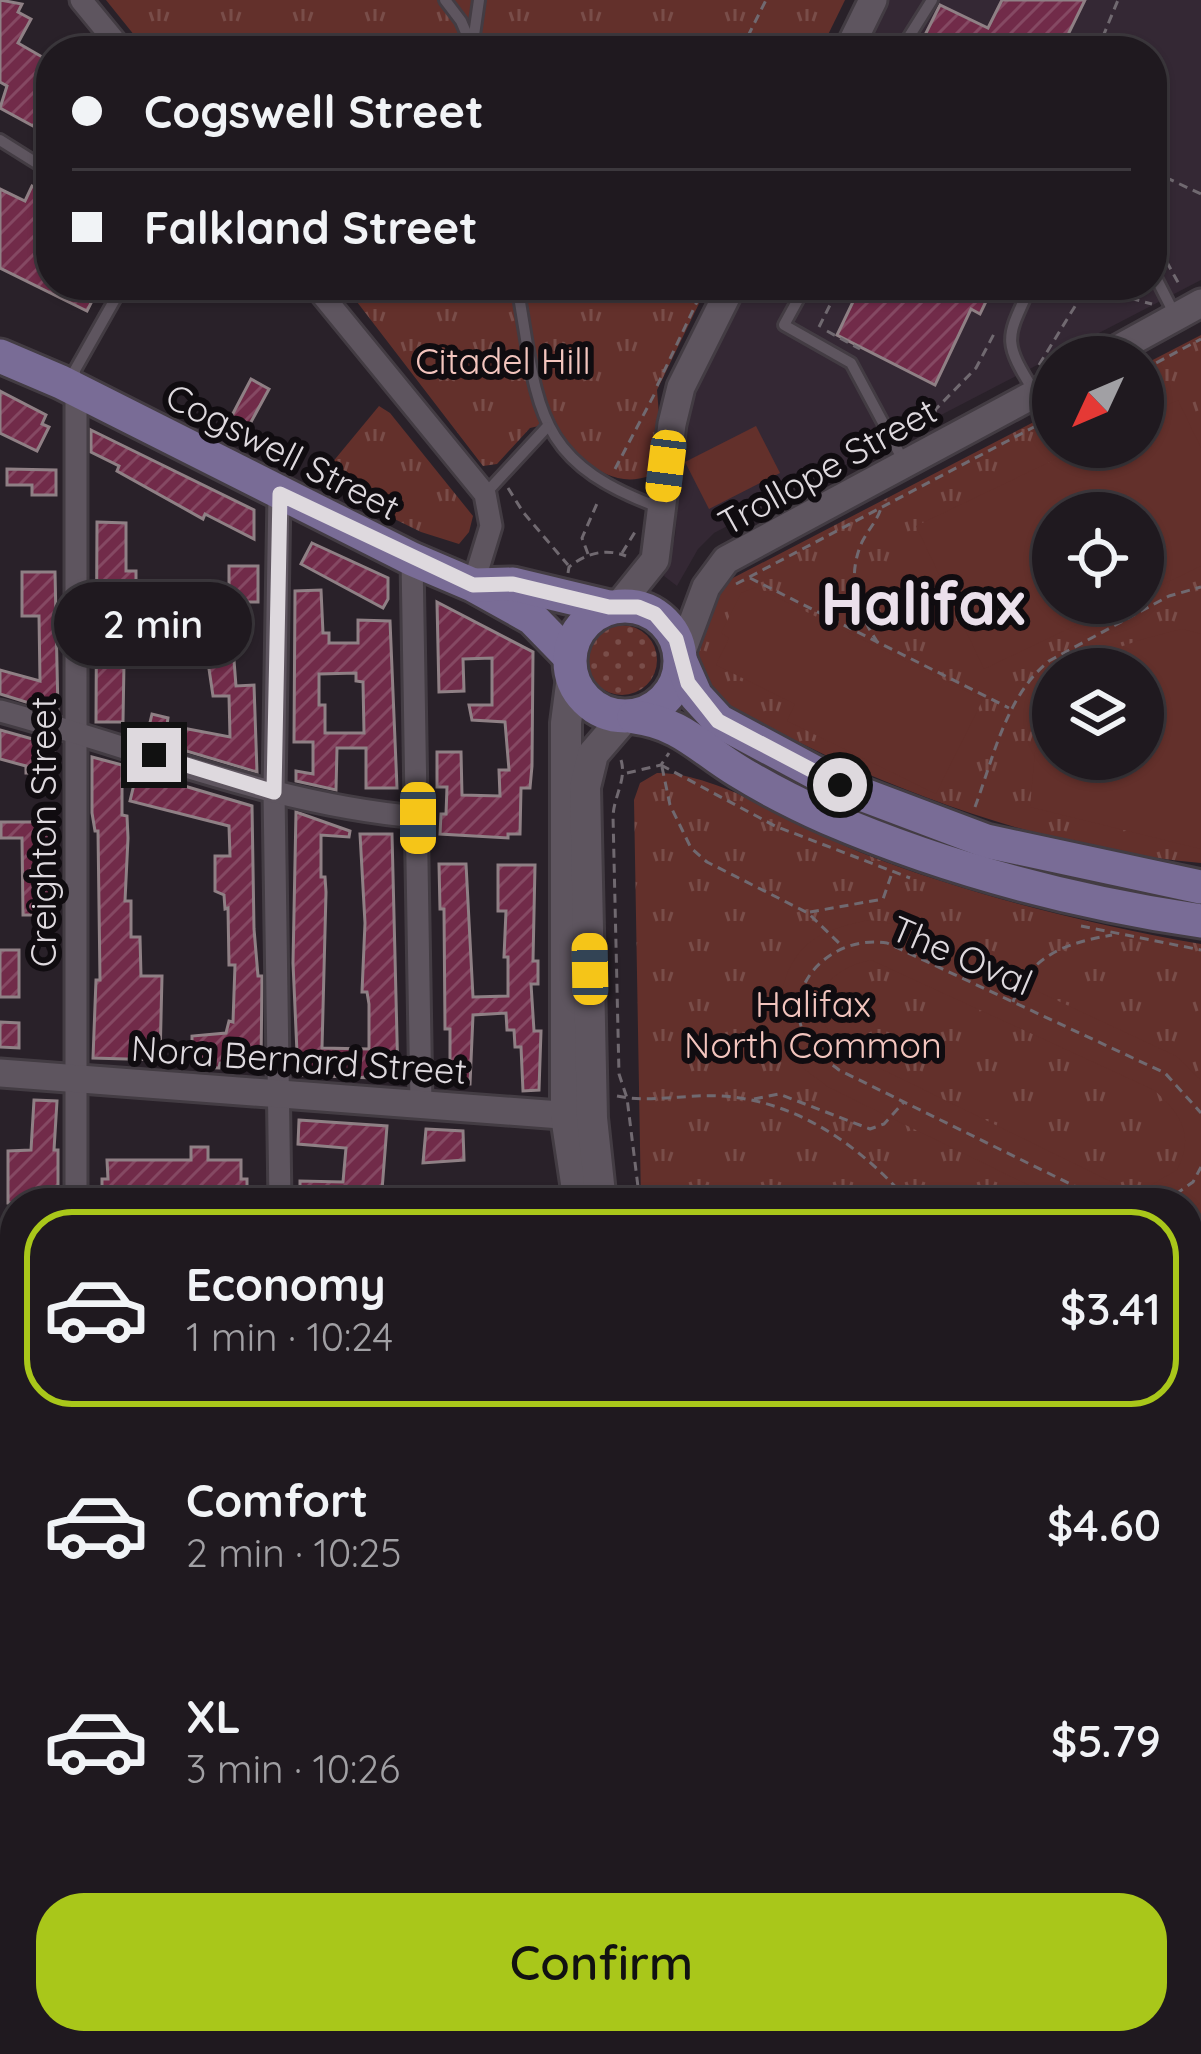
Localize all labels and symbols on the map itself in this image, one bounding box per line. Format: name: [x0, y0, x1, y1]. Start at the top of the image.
north arrow: [1032, 336, 1164, 468]
park label: Citadel Hill: [415, 338, 591, 383]
street label: Cogswell Street: [159, 373, 407, 529]
street label: Trollope Street: [710, 387, 944, 545]
car: [644, 428, 688, 504]
district label: Halifax: [821, 565, 1025, 640]
callout: 2 min: [55, 581, 253, 665]
street label: Creighton Street: [20, 697, 65, 967]
route end: [127, 728, 181, 782]
route start: [813, 758, 867, 812]
car: [400, 782, 436, 854]
street label: The Oval: [885, 905, 1039, 1005]
car: [571, 933, 609, 1005]
park label: Halifax North Common: [684, 981, 942, 1067]
street label: Nora Bernard Street: [130, 1025, 468, 1093]

